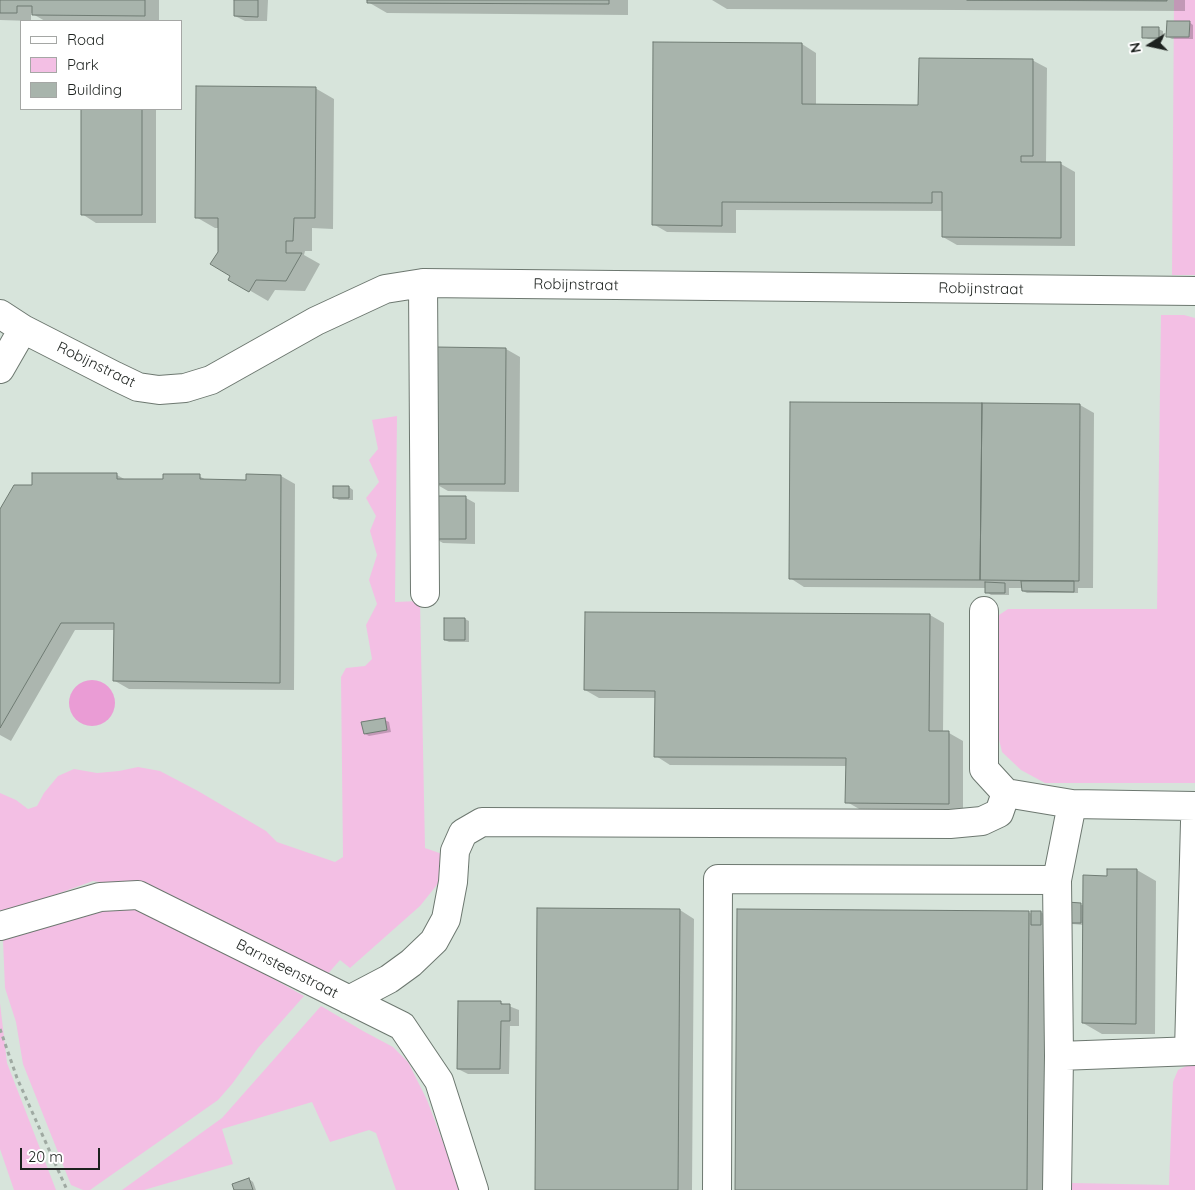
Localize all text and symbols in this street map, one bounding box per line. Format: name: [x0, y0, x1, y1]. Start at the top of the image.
legend: [20, 20, 182, 110]
north arrow: [1125, 20, 1175, 70]
text: Road: [67, 30, 104, 49]
text: N: [1125, 41, 1145, 54]
text: Park: [67, 55, 99, 74]
text: Building: [67, 80, 122, 99]
street label: Robijnstraat: [533, 275, 619, 295]
street label: Robijnstraat: [938, 279, 1024, 299]
street label: Robijnstraat: [54, 338, 138, 392]
street label: Barnsteenstraat: [233, 936, 341, 1002]
scale bar: [22, 1138, 102, 1170]
text: 20 m: [28, 1147, 63, 1166]

